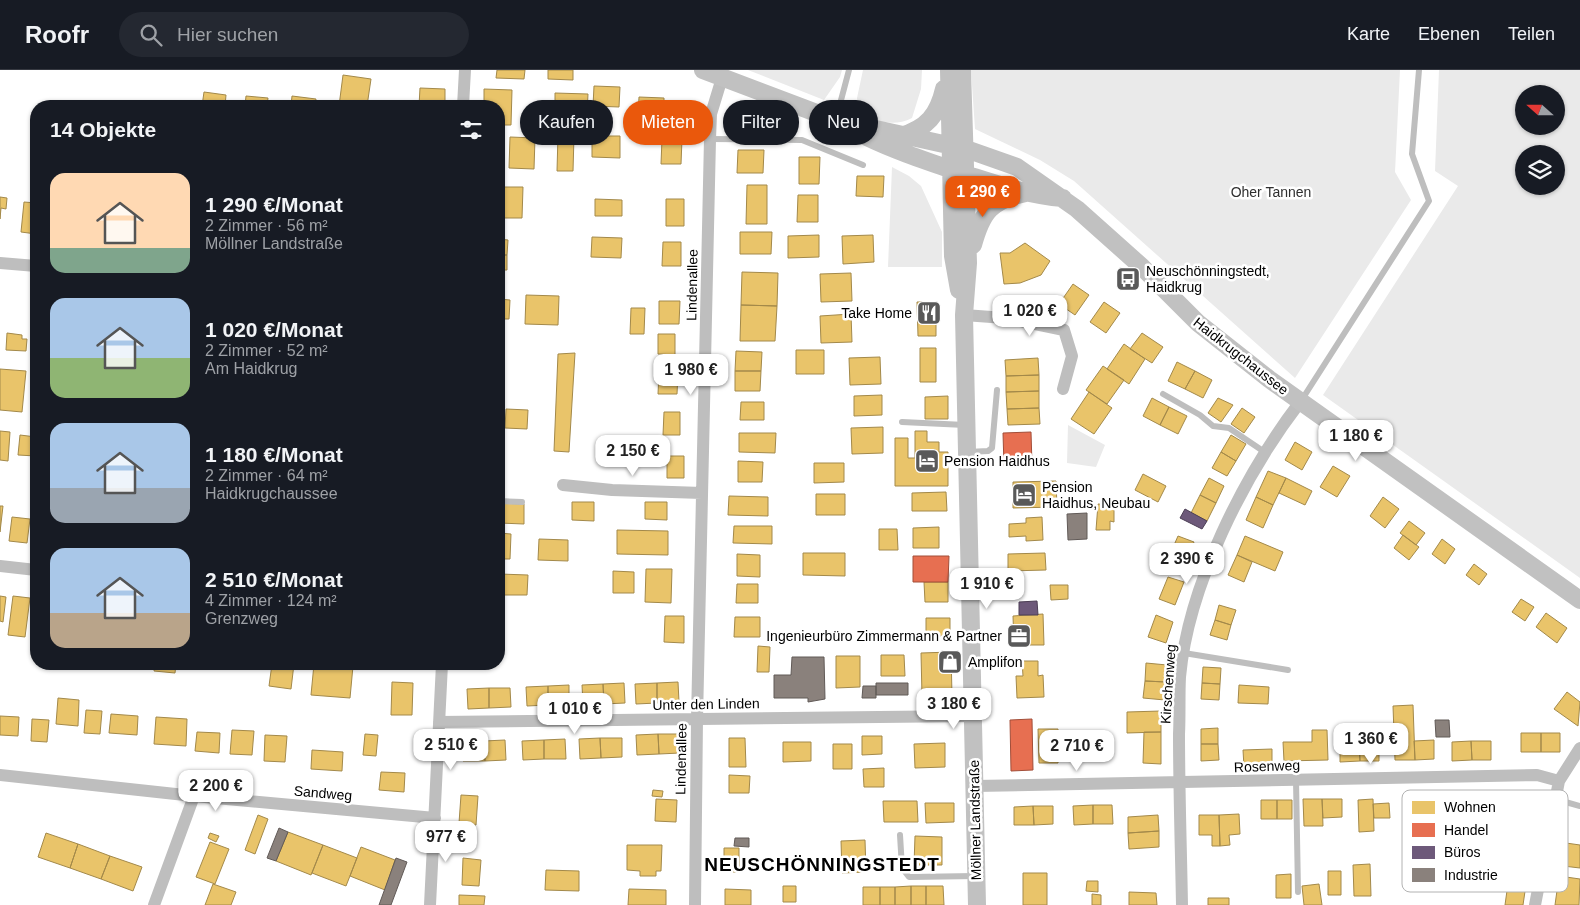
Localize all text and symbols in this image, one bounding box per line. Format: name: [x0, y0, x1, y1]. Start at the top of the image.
search box: [119, 12, 469, 57]
text: Roofr: [25, 21, 89, 48]
icon: search: [137, 21, 165, 49]
text: Hier suchen: [177, 24, 278, 45]
text: Karte: [1347, 24, 1390, 44]
text: Ebenen: [1418, 24, 1480, 44]
text: Teilen: [1508, 24, 1555, 44]
north arrow: [1515, 85, 1565, 135]
map controls: [1515, 85, 1565, 195]
chip: Kaufen: [520, 100, 613, 145]
chip: Mieten: [623, 100, 713, 145]
chip: Filter: [723, 100, 799, 145]
chip: Neu: [809, 100, 878, 145]
icon: filters: [457, 116, 485, 144]
text: 14 Objekte: [50, 118, 156, 141]
button: layers: [1515, 145, 1565, 195]
pin: 1 290 €: [937, 176, 1029, 218]
text: 1 290 €: [956, 183, 1010, 200]
park label: Oher Tannen: [1231, 184, 1311, 200]
icon: home: [90, 193, 150, 253]
text: 1 290 €/Monat: [205, 193, 343, 216]
text: 2 Zimmer · 56 m²: [205, 217, 328, 234]
text: Möllner Landstraße: [205, 235, 343, 252]
street label: Lindenallee: [683, 249, 701, 321]
place label: Neuschönningstedt, Haidkrug: [1146, 263, 1270, 295]
bus stop icon: Neuschönningstedt, Haidkrug: [1115, 266, 1141, 292]
pin: 1 020 €: [984, 294, 1076, 337]
restaurant icon: Take Home: [916, 300, 942, 326]
text: 1 020 €: [1003, 302, 1057, 319]
place label: Take Home: [841, 305, 912, 321]
street label: Haidkrugchaussee: [1190, 314, 1292, 398]
icon: home: [90, 318, 150, 378]
text: 1 020 €/Monat: [205, 318, 343, 341]
text: 2 Zimmer · 52 m²: [205, 342, 328, 359]
pin: 1 980 €: [645, 354, 737, 396]
text: Am Haidkrug: [205, 360, 297, 377]
text: 1 980 €: [664, 361, 718, 378]
pin: 1 180 €: [1310, 420, 1402, 462]
text: 1 180 €: [1329, 427, 1383, 444]
pin: 2 150 €: [587, 434, 679, 477]
text: 2 150 €: [606, 442, 660, 459]
icon: home: [90, 443, 150, 503]
text: 1 180 €/Monat: [205, 443, 343, 466]
hotel icon: Pension Haidhus: [914, 448, 940, 474]
place label: Pension Haidhus: [944, 453, 1050, 469]
text: 2 Zimmer · 64 m²: [205, 467, 328, 484]
place label: Pension Haidhus, Neubau: [1042, 479, 1150, 511]
hotel icon: Pension Haidhus, Neubau: [1011, 482, 1037, 508]
text: Haidkrugchaussee: [205, 485, 338, 502]
pin: 2 390 €: [1141, 542, 1233, 585]
text: 2 390 €: [1160, 550, 1214, 567]
icon: home: [90, 568, 150, 628]
text: 2 510 €/Monat: [205, 568, 343, 591]
pin: 1 910 €: [941, 568, 1033, 610]
text: 1 910 €: [960, 575, 1014, 592]
text: 4 Zimmer · 124 m²: [205, 592, 337, 609]
text: Grenzweg: [205, 610, 278, 627]
office icon: Ingenieurbüro Zimmermann & Partner: [1006, 623, 1032, 649]
place label: Ingenieurbüro Zimmermann & Partner: [766, 628, 1002, 644]
street label: Kirschenweg: [1157, 643, 1179, 725]
shop icon: Amplifon: [937, 649, 963, 675]
place label: Amplifon: [968, 654, 1022, 670]
pin: 3 180 €: [908, 688, 1000, 730]
pin: 1 010 €: [529, 692, 621, 735]
street label: Unter den Linden: [652, 695, 760, 713]
text: 3 180 €: [927, 695, 981, 712]
text: 1 010 €: [548, 700, 602, 717]
pin: 1 360 €: [1325, 722, 1417, 765]
street label: Lindenallee: [672, 723, 690, 795]
pin: 2 510 €: [405, 728, 497, 771]
pin: 2 710 €: [1031, 730, 1123, 772]
text: 1 360 €: [1344, 730, 1398, 747]
text: 2 510 €: [424, 736, 478, 753]
text: 2 710 €: [1050, 737, 1104, 754]
street label: Rosenweg: [1234, 757, 1300, 775]
street label: Möllner Landstraße: [966, 759, 984, 880]
pin: 2 200 €: [170, 770, 262, 812]
text: 2 200 €: [189, 777, 243, 794]
street label: Sandweg: [293, 782, 353, 804]
legend: [1402, 790, 1568, 892]
text: Wohnen: [1444, 799, 1496, 815]
pin: 977 €: [411, 820, 481, 863]
text: Handel: [1444, 822, 1488, 838]
text: 977 €: [426, 828, 466, 845]
text: Büros: [1444, 844, 1481, 860]
district label: NEUSCHÖNNINGSTEDT: [704, 854, 940, 875]
text: Industrie: [1444, 867, 1498, 883]

